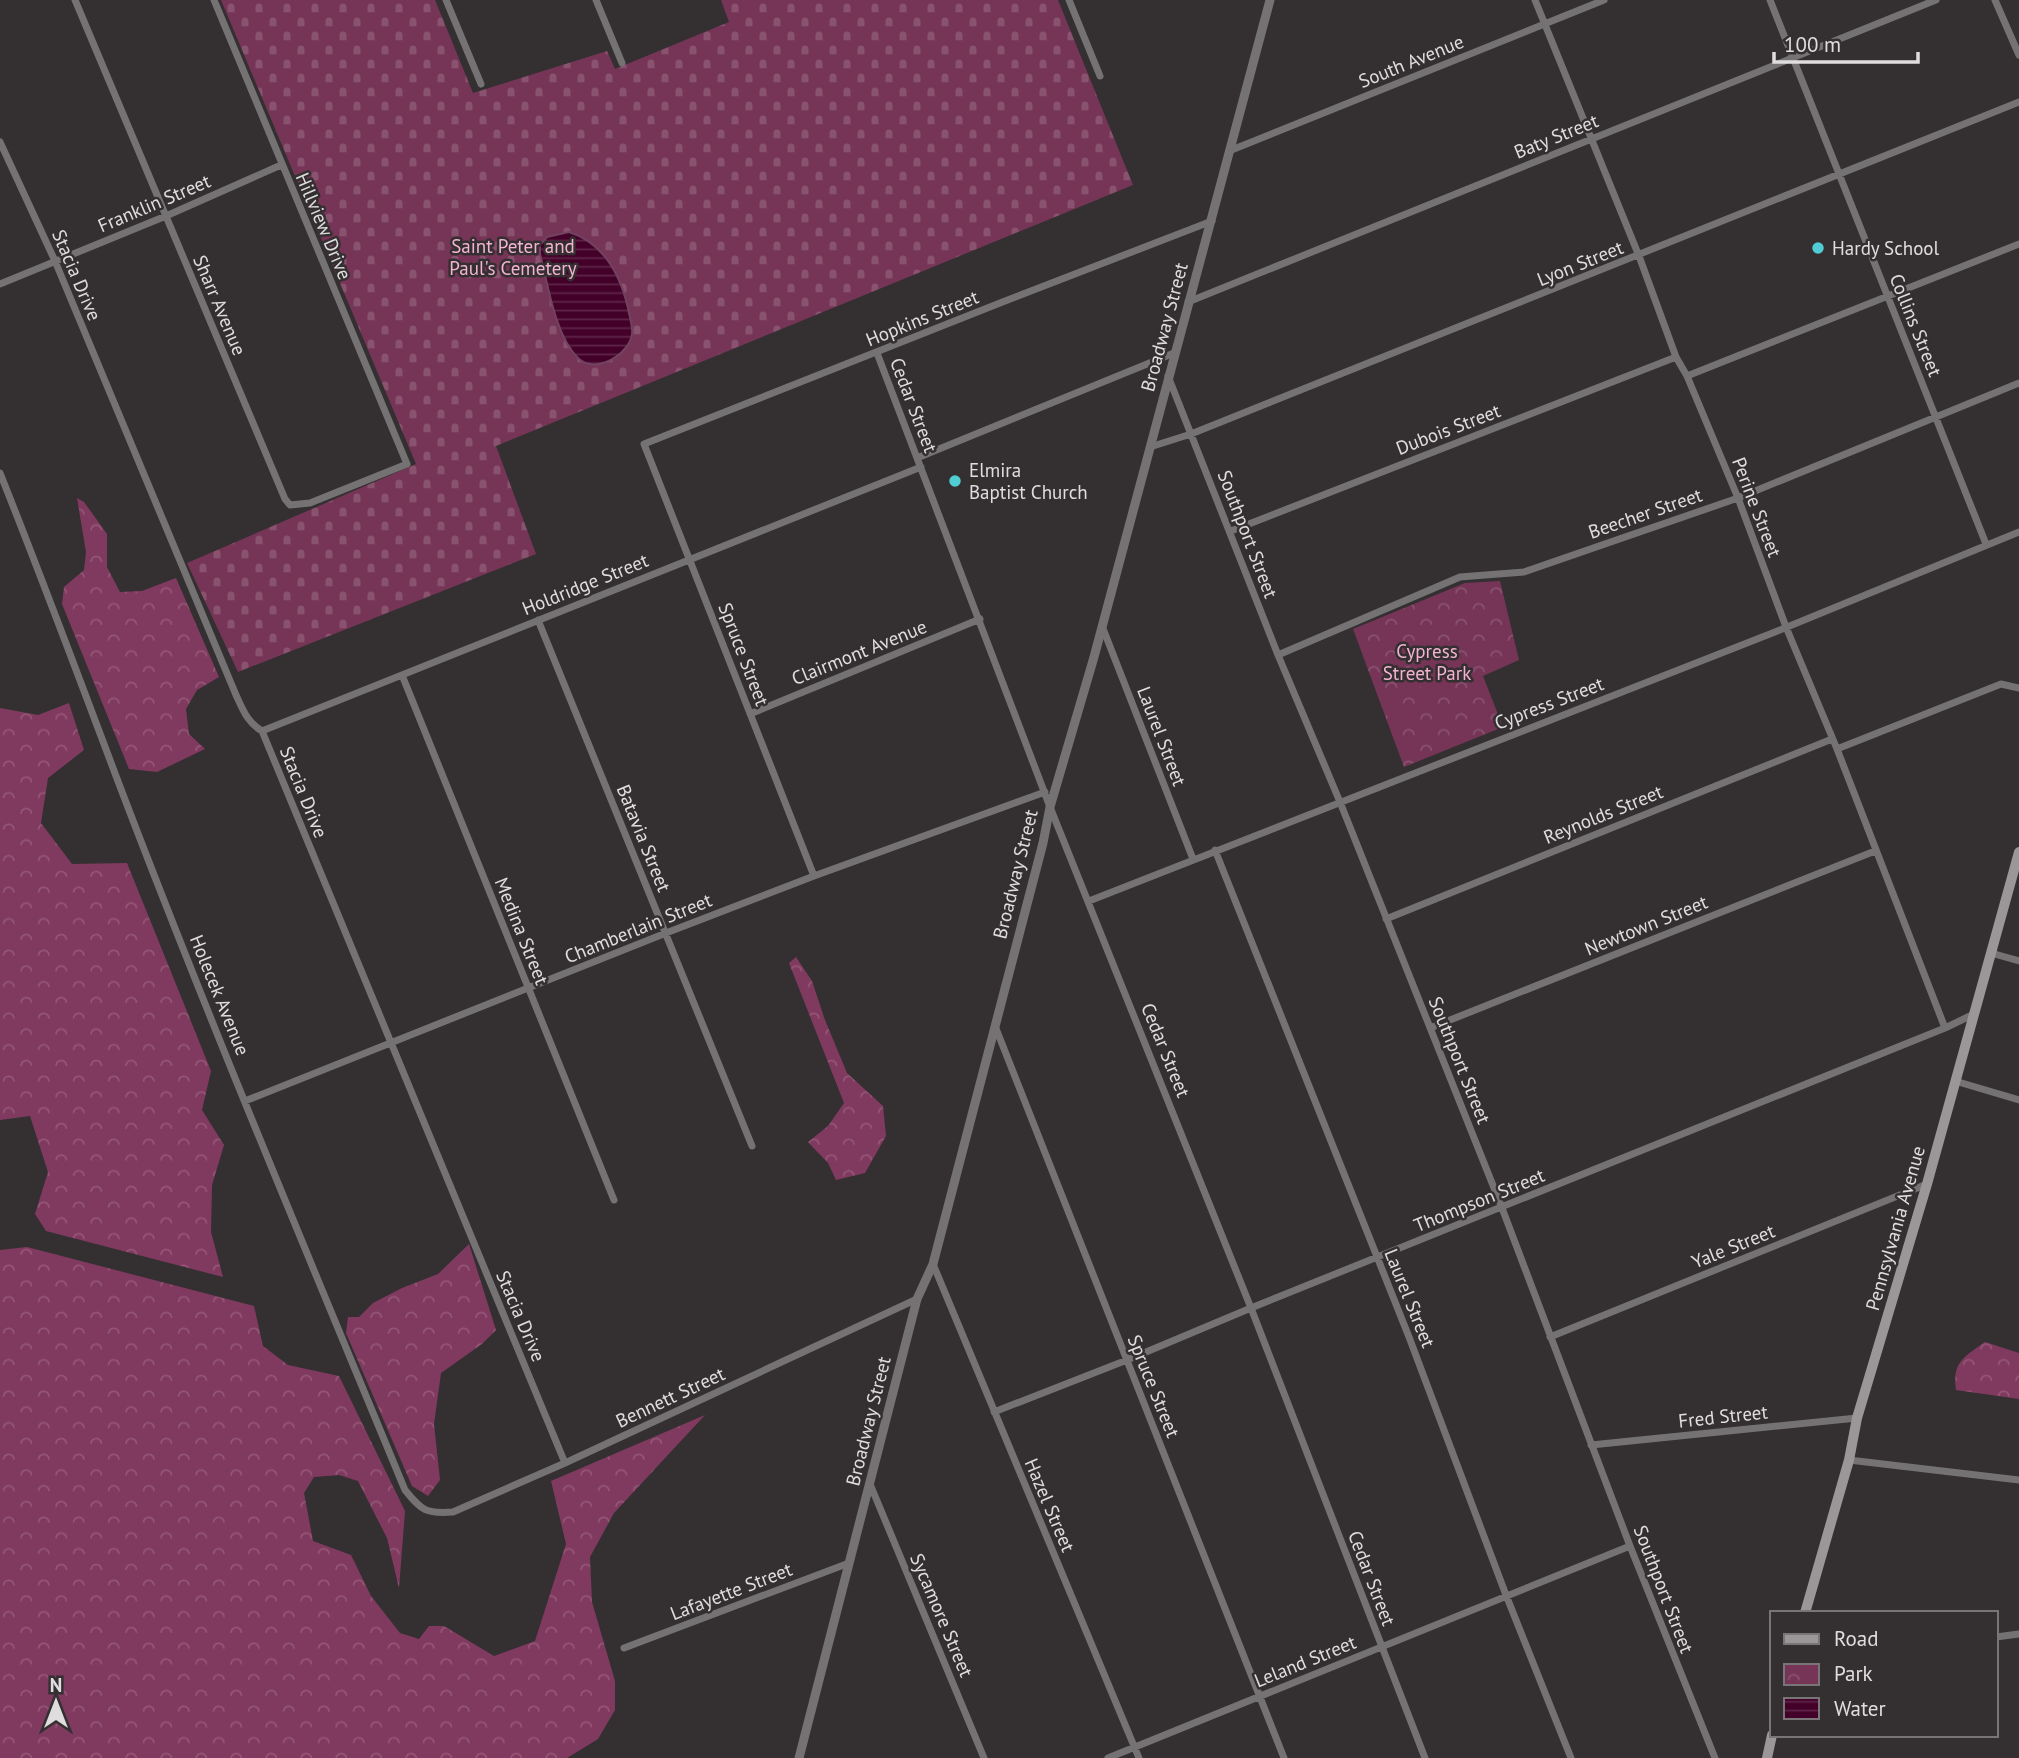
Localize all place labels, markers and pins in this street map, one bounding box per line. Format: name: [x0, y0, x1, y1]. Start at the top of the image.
place label: Hardy School: [1832, 236, 1940, 260]
marker: Hardy School: [1810, 240, 1826, 256]
place label: Elmira Baptist Church: [969, 458, 1088, 504]
marker: Elmira Baptist Church: [947, 473, 963, 489]

